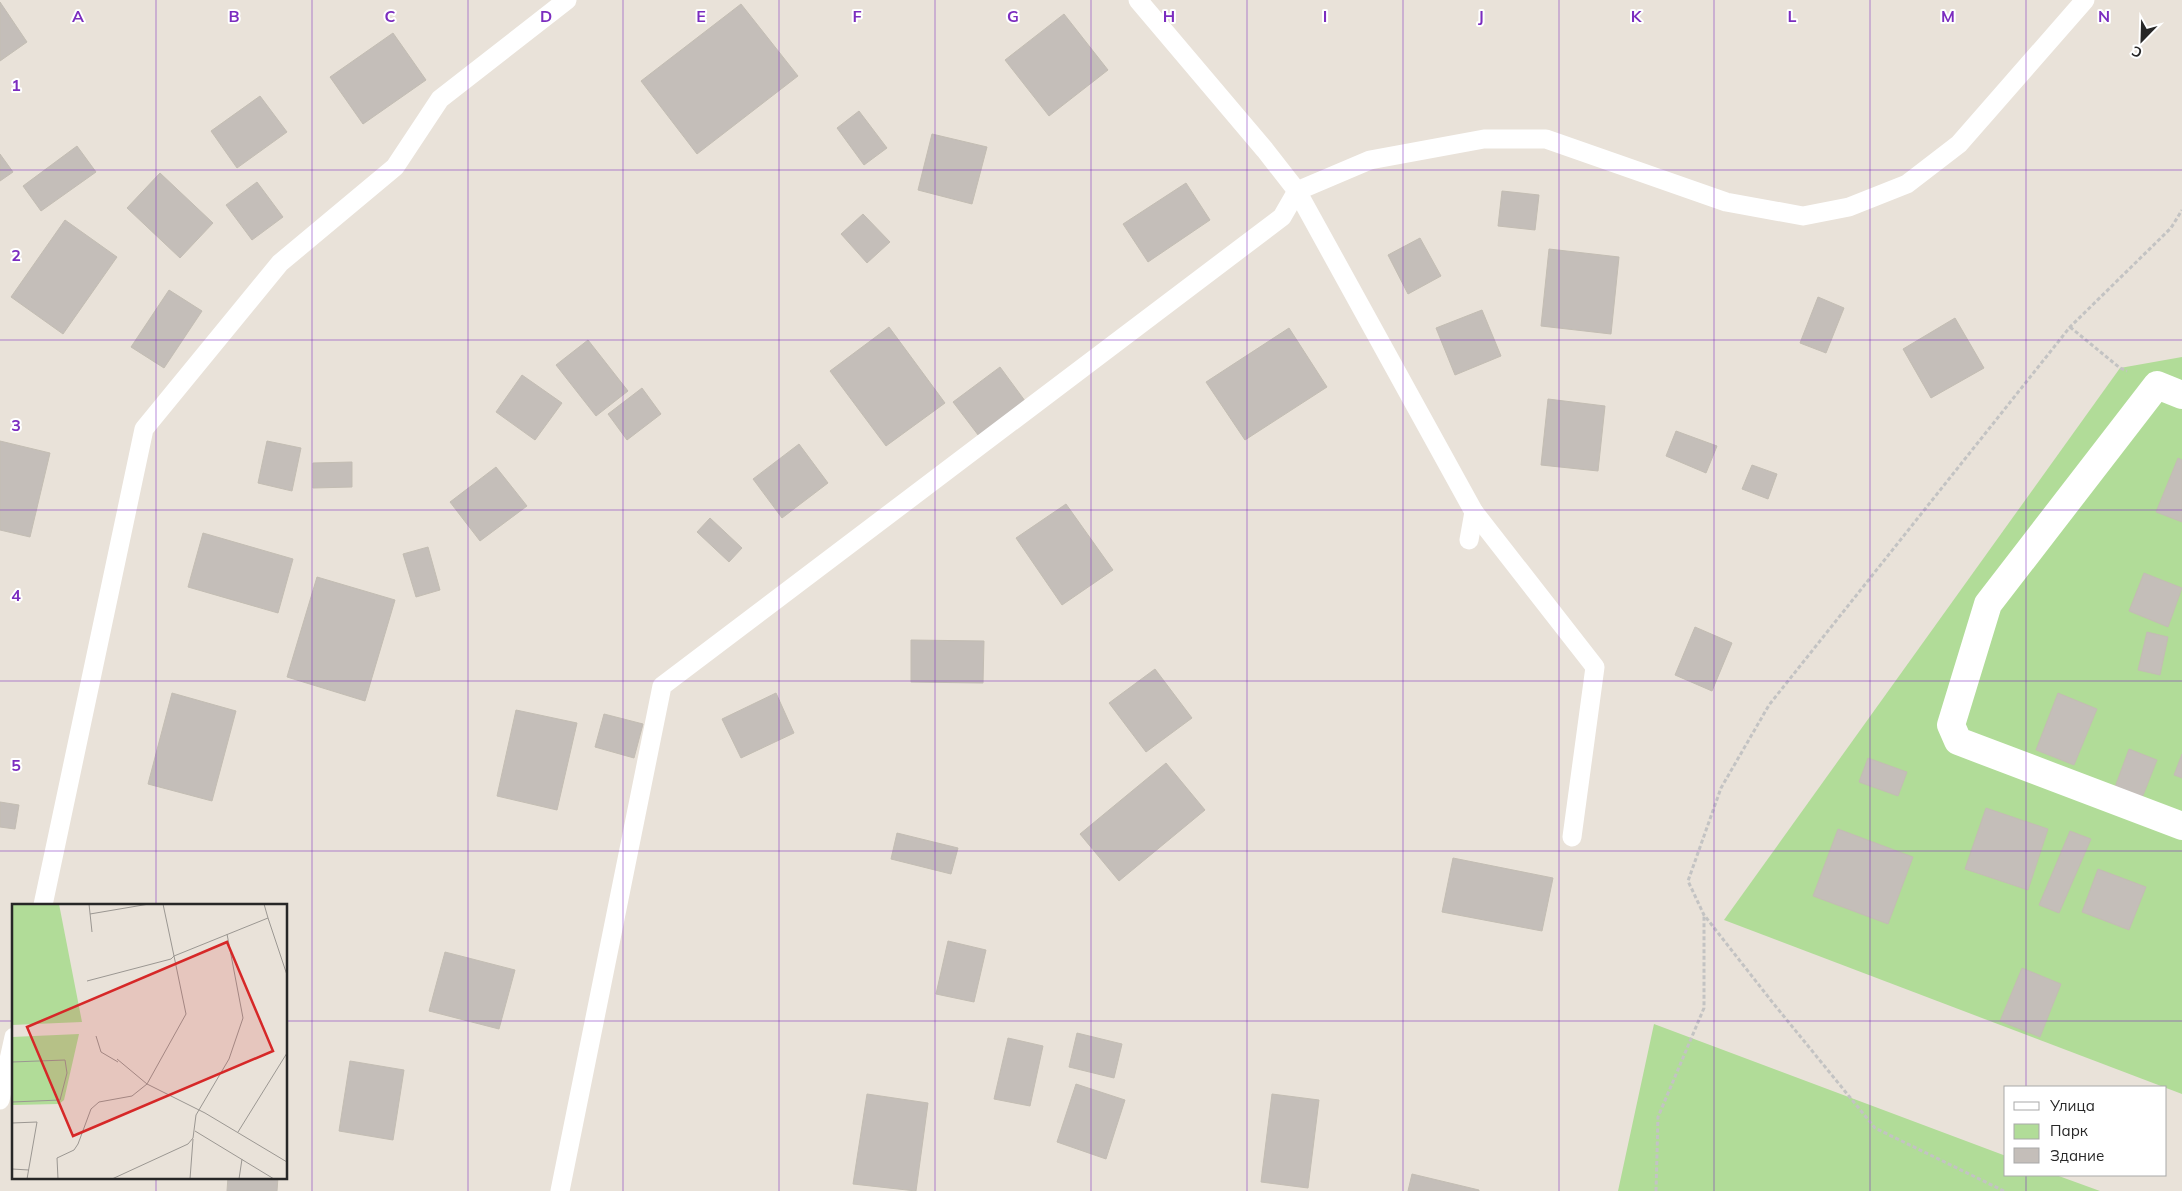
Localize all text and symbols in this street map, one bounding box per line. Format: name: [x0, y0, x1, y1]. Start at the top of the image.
text: A: [72, 6, 84, 26]
text: B: [228, 6, 240, 26]
text: C: [385, 6, 396, 26]
text: D: [540, 6, 552, 26]
text: E: [696, 6, 706, 26]
text: F: [852, 6, 862, 26]
text: G: [1007, 6, 1019, 26]
text: H: [1163, 6, 1175, 26]
text: I: [1323, 6, 1327, 26]
text: J: [1478, 6, 1484, 26]
text: K: [1631, 6, 1643, 26]
text: L: [1788, 6, 1797, 26]
text: M: [1941, 6, 1955, 26]
text: N: [2098, 6, 2110, 26]
north arrow: [2117, 15, 2167, 65]
text: С: [2129, 42, 2145, 62]
text: 1: [11, 75, 21, 95]
text: 2: [11, 245, 21, 265]
text: 3: [11, 415, 21, 435]
text: 4: [11, 585, 21, 605]
text: 5: [11, 755, 21, 775]
inset map: [12, 904, 288, 1178]
legend: [2004, 1086, 2167, 1176]
text: Улица: [2049, 1096, 2095, 1115]
text: Парк: [2050, 1121, 2089, 1140]
text: Здание: [2050, 1146, 2104, 1165]

